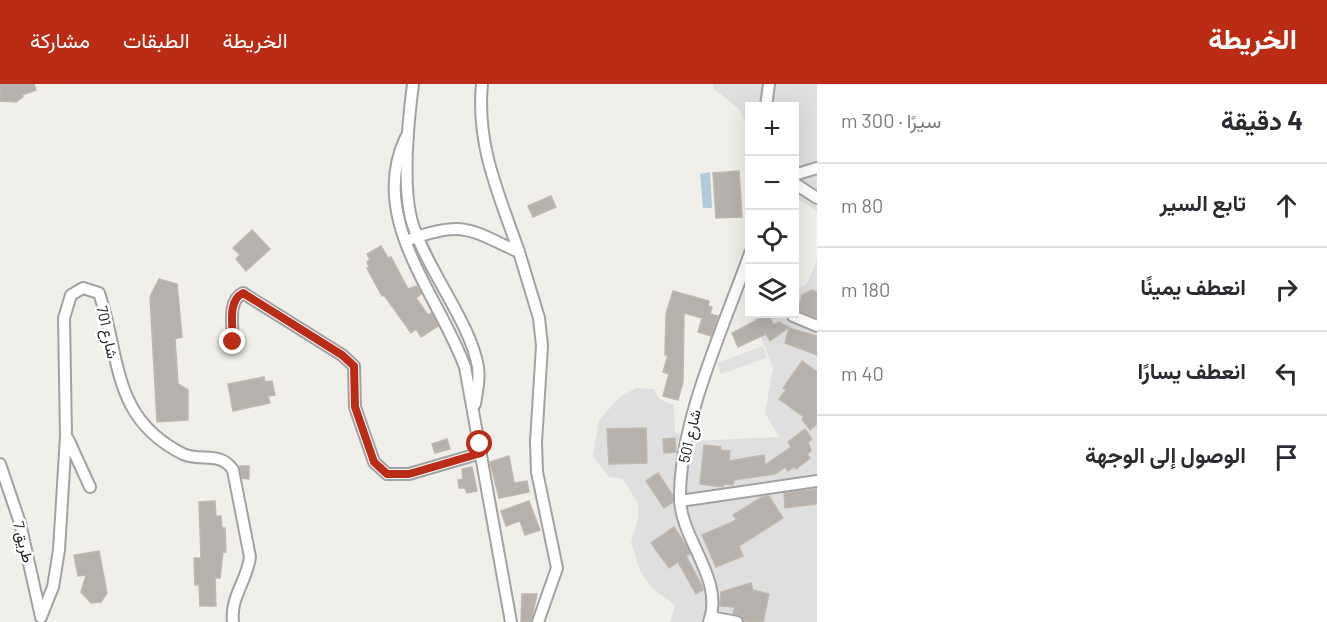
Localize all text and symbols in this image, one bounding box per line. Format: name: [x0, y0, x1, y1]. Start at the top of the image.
text: الخريطة: [1208, 21, 1297, 55]
text: مشاركة: [30, 27, 90, 52]
text: الطبقات: [123, 27, 190, 52]
text: الخريطة: [223, 27, 288, 52]
map controls: [745, 102, 799, 318]
button: +: [745, 102, 799, 156]
text: 4 دقيقة: [1221, 104, 1303, 135]
text: سيرًا · 300 m: [841, 108, 941, 132]
button: −: [745, 156, 799, 210]
text: تابع السير: [1160, 189, 1246, 215]
icon: ahead: [1270, 189, 1303, 222]
text: 80 m: [841, 193, 883, 217]
button: locate: [745, 210, 799, 264]
button: layers: [745, 264, 799, 318]
text: انعطف يمينًا: [1140, 273, 1246, 299]
icon: right: [1270, 273, 1303, 306]
text: 180 m: [841, 277, 890, 301]
street label: شارع 701: [91, 304, 122, 361]
route end: [219, 328, 245, 354]
text: انعطف يسارًا: [1137, 357, 1246, 383]
icon: left: [1270, 357, 1303, 390]
text: 40 m: [841, 361, 884, 385]
street label: شارع 501: [674, 407, 707, 465]
route start: [466, 430, 492, 456]
text: الوصول إلى الوجهة: [1085, 441, 1246, 467]
icon: arrive: [1270, 441, 1303, 474]
street label: طريق 7: [8, 519, 38, 565]

